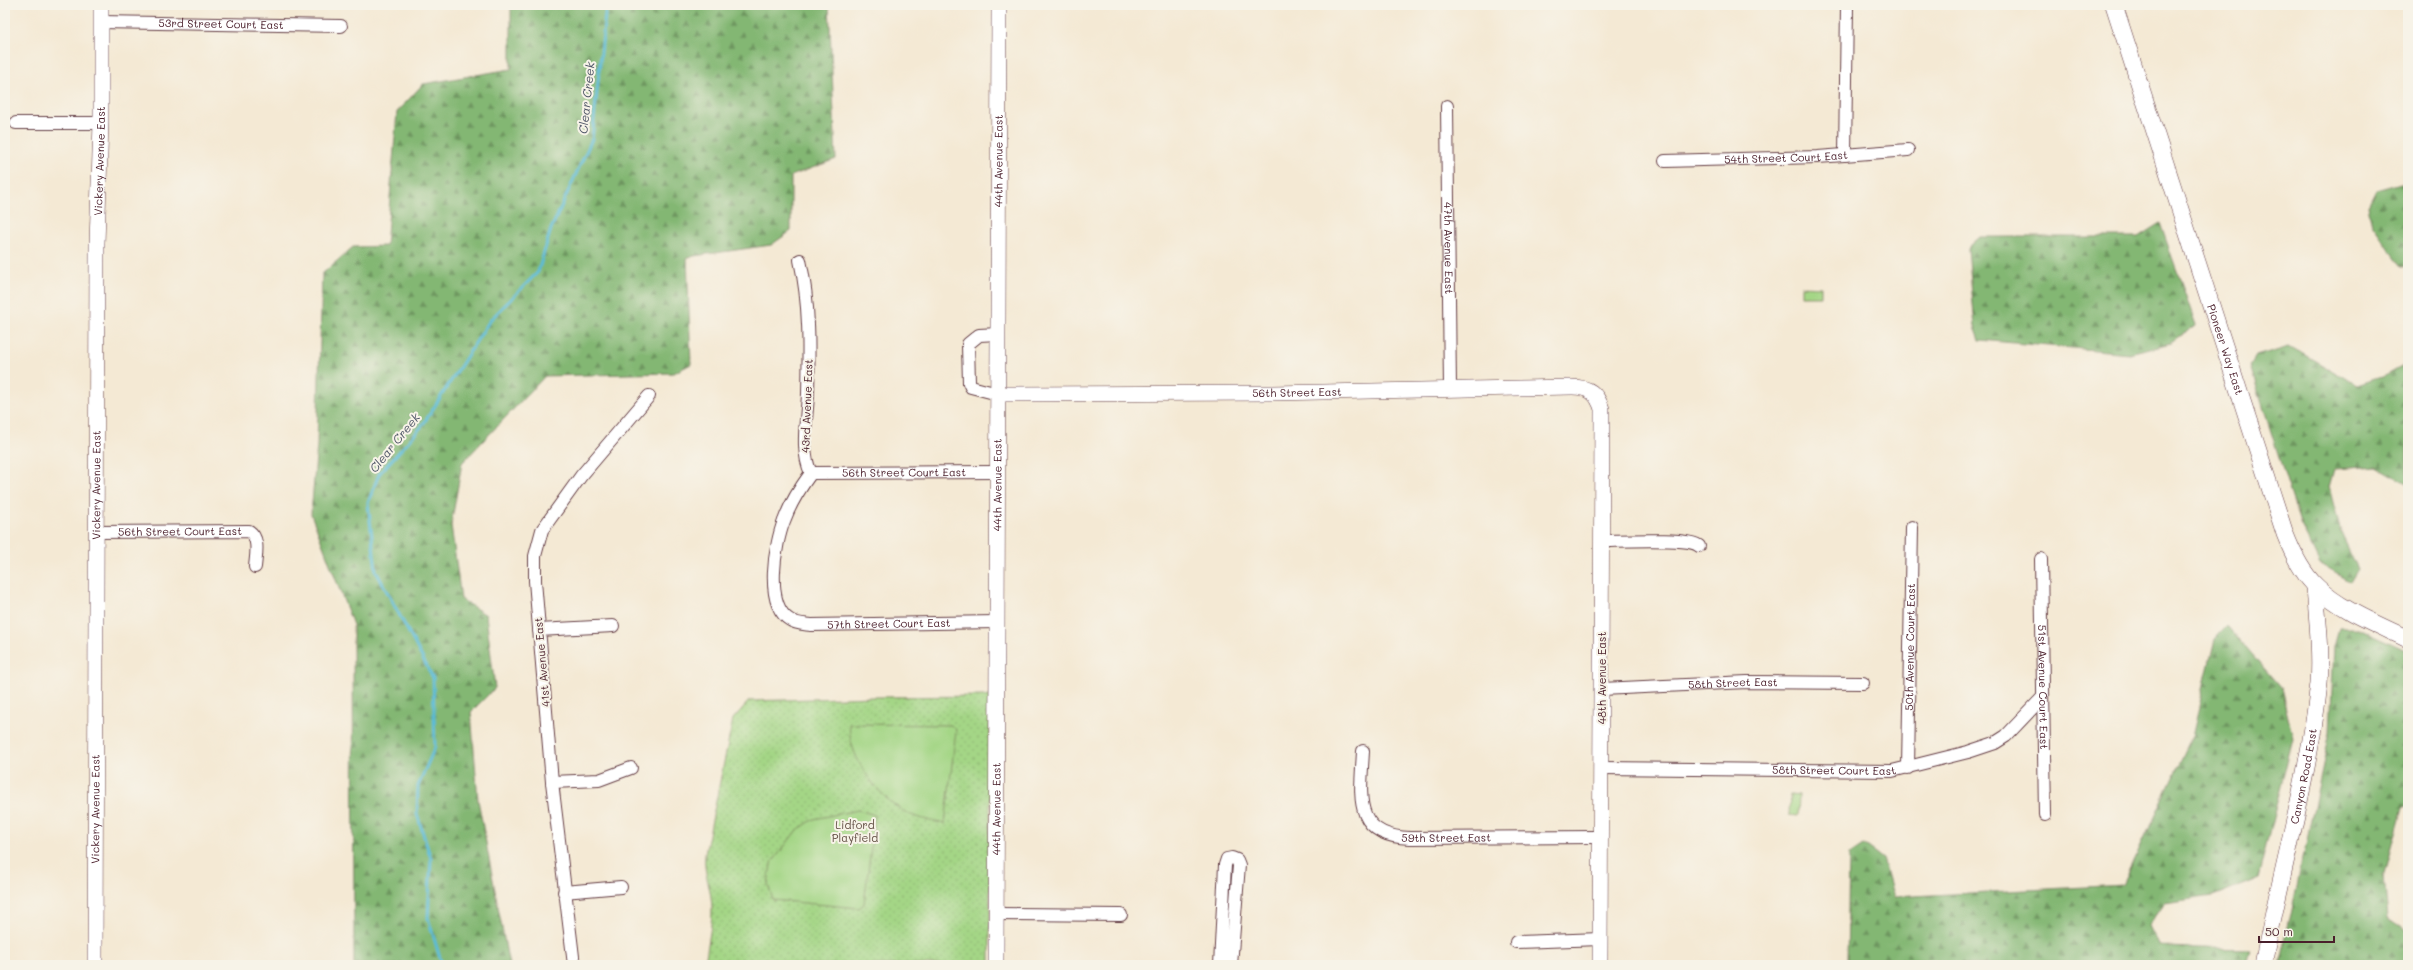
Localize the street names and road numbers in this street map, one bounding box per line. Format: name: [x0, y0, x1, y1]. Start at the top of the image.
street label: 53rd Street Court East: [158, 15, 284, 32]
street label: Vickery Avenue East: [90, 106, 108, 216]
street label: 44th Avenue East: [990, 115, 1006, 207]
street label: 54th Street Court East: [1724, 147, 1848, 166]
street label: 47th Avenue East: [1441, 202, 1457, 294]
street label: Pioneer Way East: [2204, 302, 2248, 397]
street label: 43rd Avenue East: [797, 359, 816, 453]
street label: 56th Street East: [1252, 384, 1342, 400]
street label: Vickery Avenue East: [88, 430, 103, 540]
street label: 44th Avenue East: [989, 439, 1005, 531]
street label: 56th Street Court East: [842, 464, 966, 480]
street label: 56th Street Court East: [118, 523, 242, 539]
street label: 50th Avenue Court East: [1901, 583, 1918, 711]
street label: 57th Street Court East: [827, 615, 951, 632]
street label: 41st Avenue East: [530, 616, 553, 708]
street label: 51st Avenue Court East: [2035, 625, 2052, 749]
street label: 48th Avenue East: [1594, 632, 1609, 724]
street label: 58th Street East: [1688, 674, 1778, 692]
street label: Canyon Road East: [2286, 727, 2320, 825]
street label: Vickery Avenue East: [87, 754, 103, 864]
street label: 58th Street Court East: [1772, 762, 1898, 778]
street label: 44th Avenue East: [988, 763, 1004, 855]
street label: 59th Street East: [1401, 829, 1491, 845]

